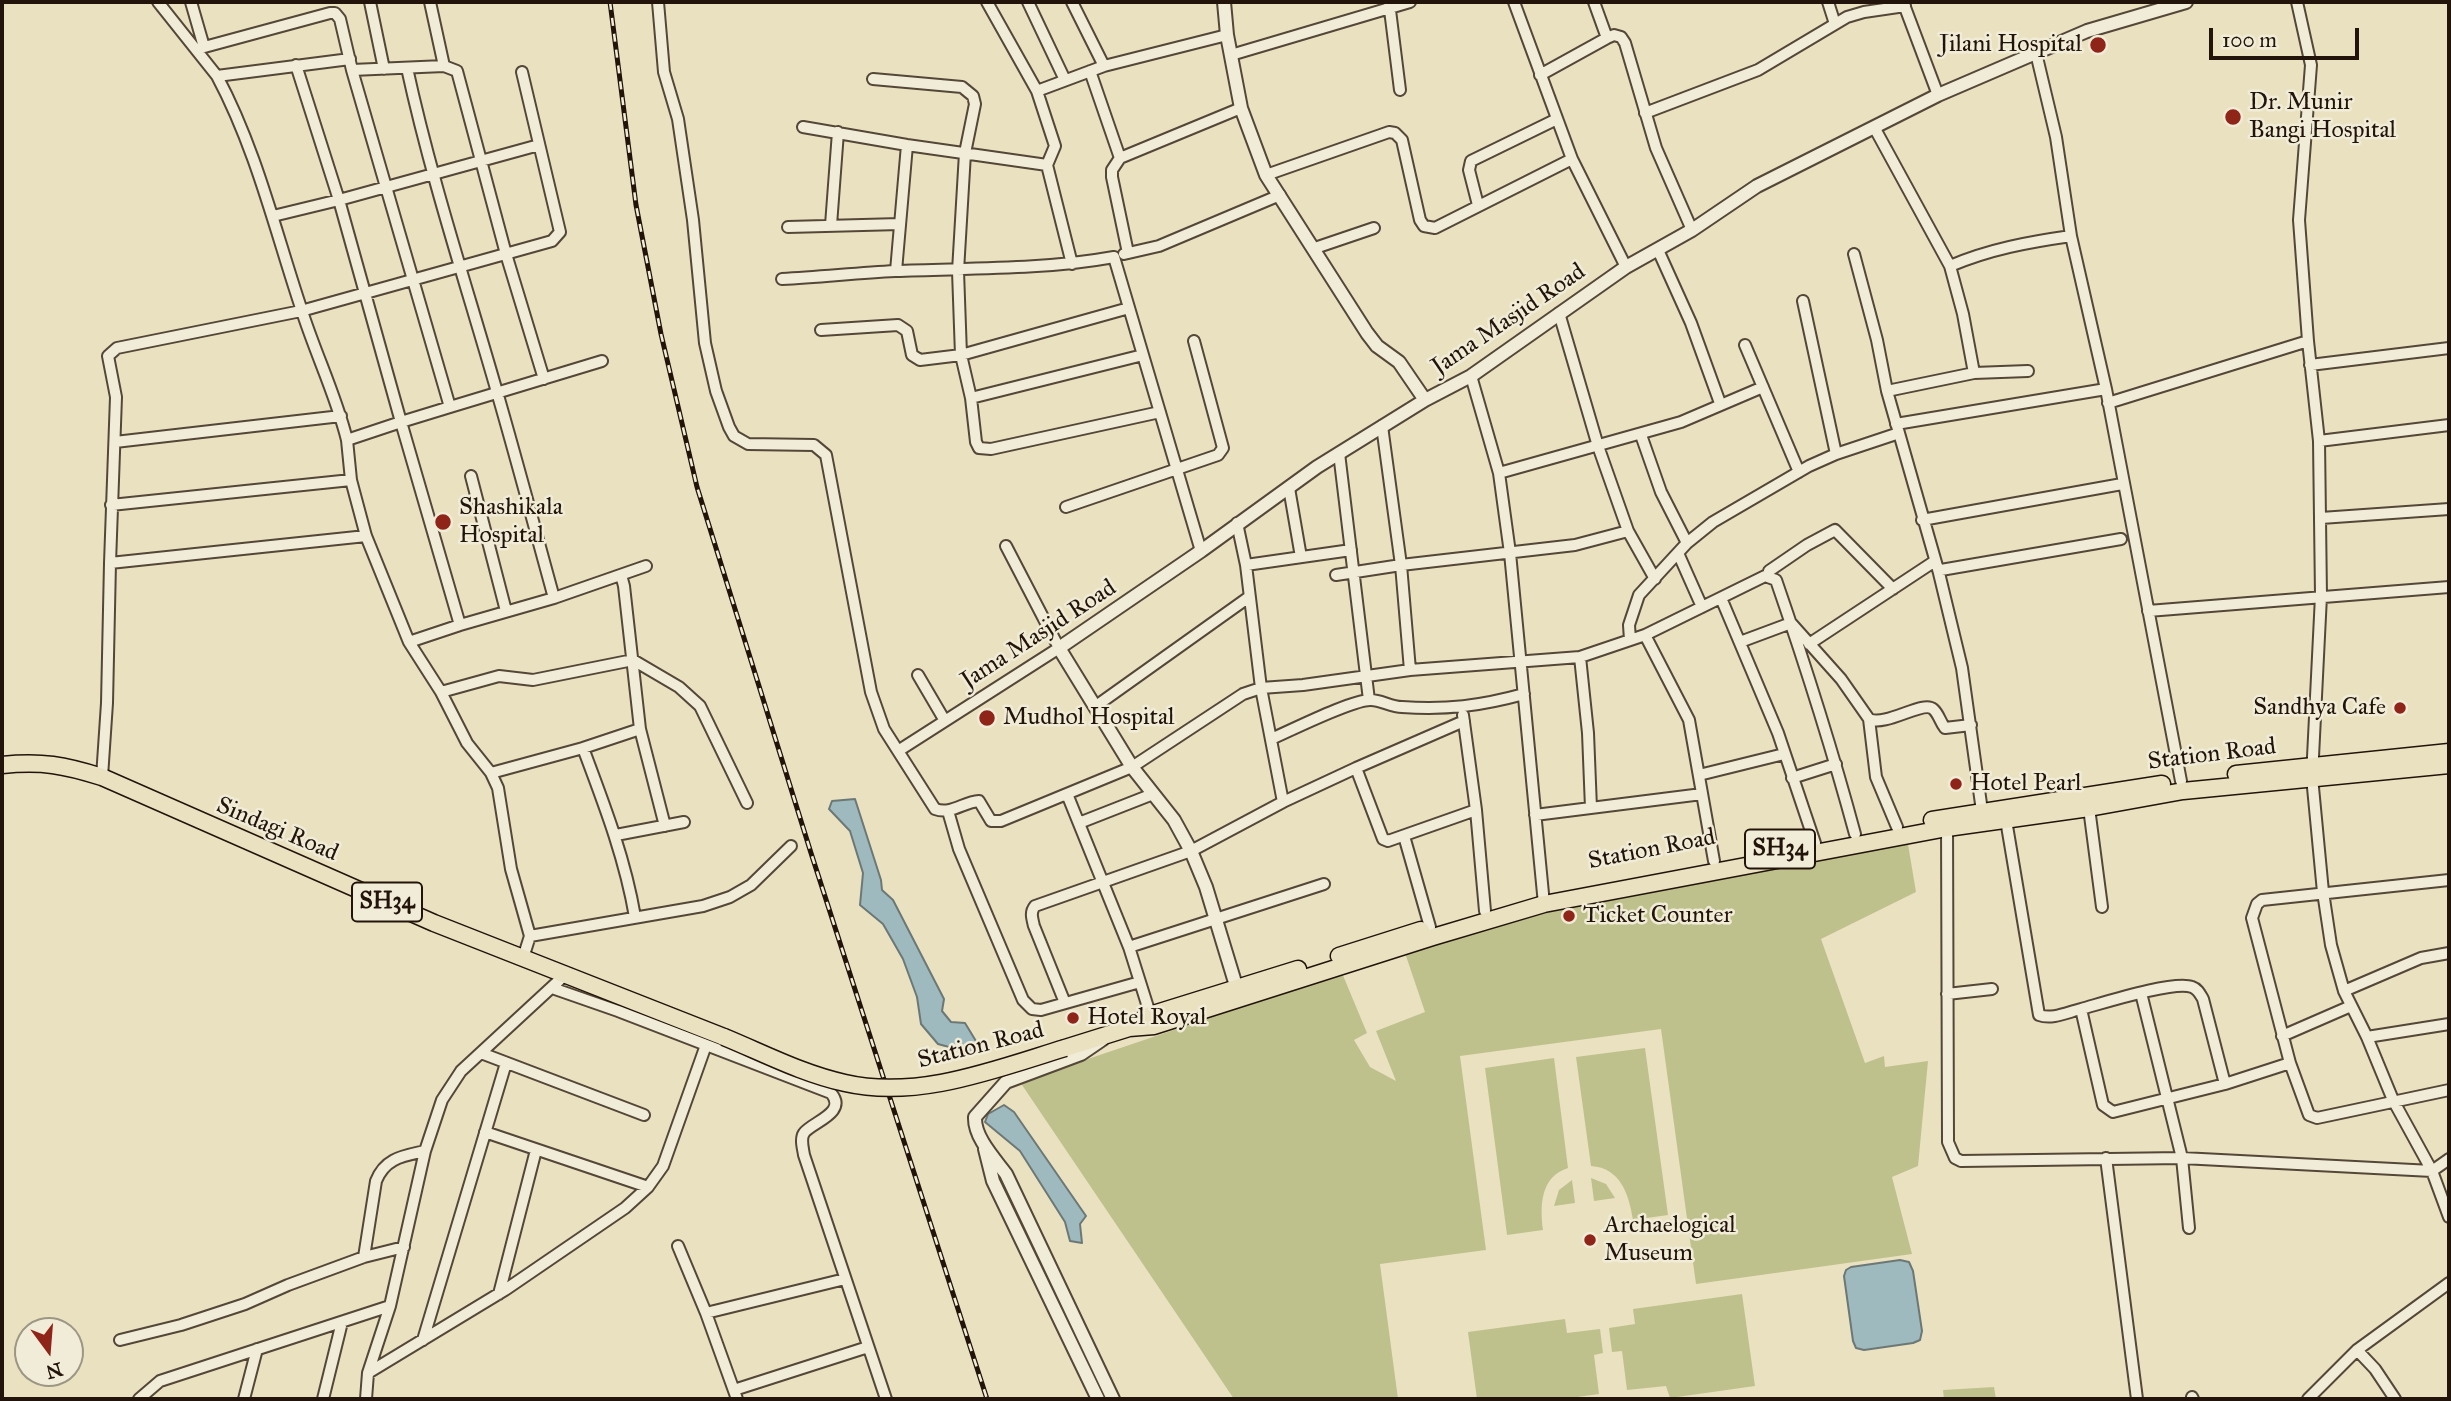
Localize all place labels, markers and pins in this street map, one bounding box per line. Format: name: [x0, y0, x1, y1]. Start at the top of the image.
place label: Jilani Hospital: [1939, 31, 2082, 59]
marker: Jilani Hospital: [2088, 35, 2108, 55]
place label: Dr. Munir Bangi Hospital: [2249, 89, 2396, 145]
marker: Dr. Munir Bangi Hospital: [2223, 107, 2243, 127]
place label: Shashikala Hospital: [459, 494, 563, 550]
marker: Shashikala Hospital: [433, 512, 453, 532]
place label: Sandhya Cafe: [2253, 694, 2386, 722]
marker: Sandhya Cafe: [2392, 700, 2408, 716]
place label: Mudhol Hospital: [1003, 704, 1175, 732]
marker: Mudhol Hospital: [977, 708, 997, 728]
place label: Hotel Pearl: [1970, 770, 2082, 798]
marker: Hotel Pearl: [1948, 776, 1964, 792]
place label: Ticket Counter: [1583, 902, 1732, 930]
marker: Ticket Counter: [1561, 908, 1577, 924]
place label: Hotel Royal: [1087, 1004, 1206, 1032]
marker: Hotel Royal: [1065, 1010, 1081, 1026]
place label: Archaelogical Museum: [1604, 1212, 1736, 1268]
marker: Archaelogical Museum: [1582, 1232, 1598, 1248]

